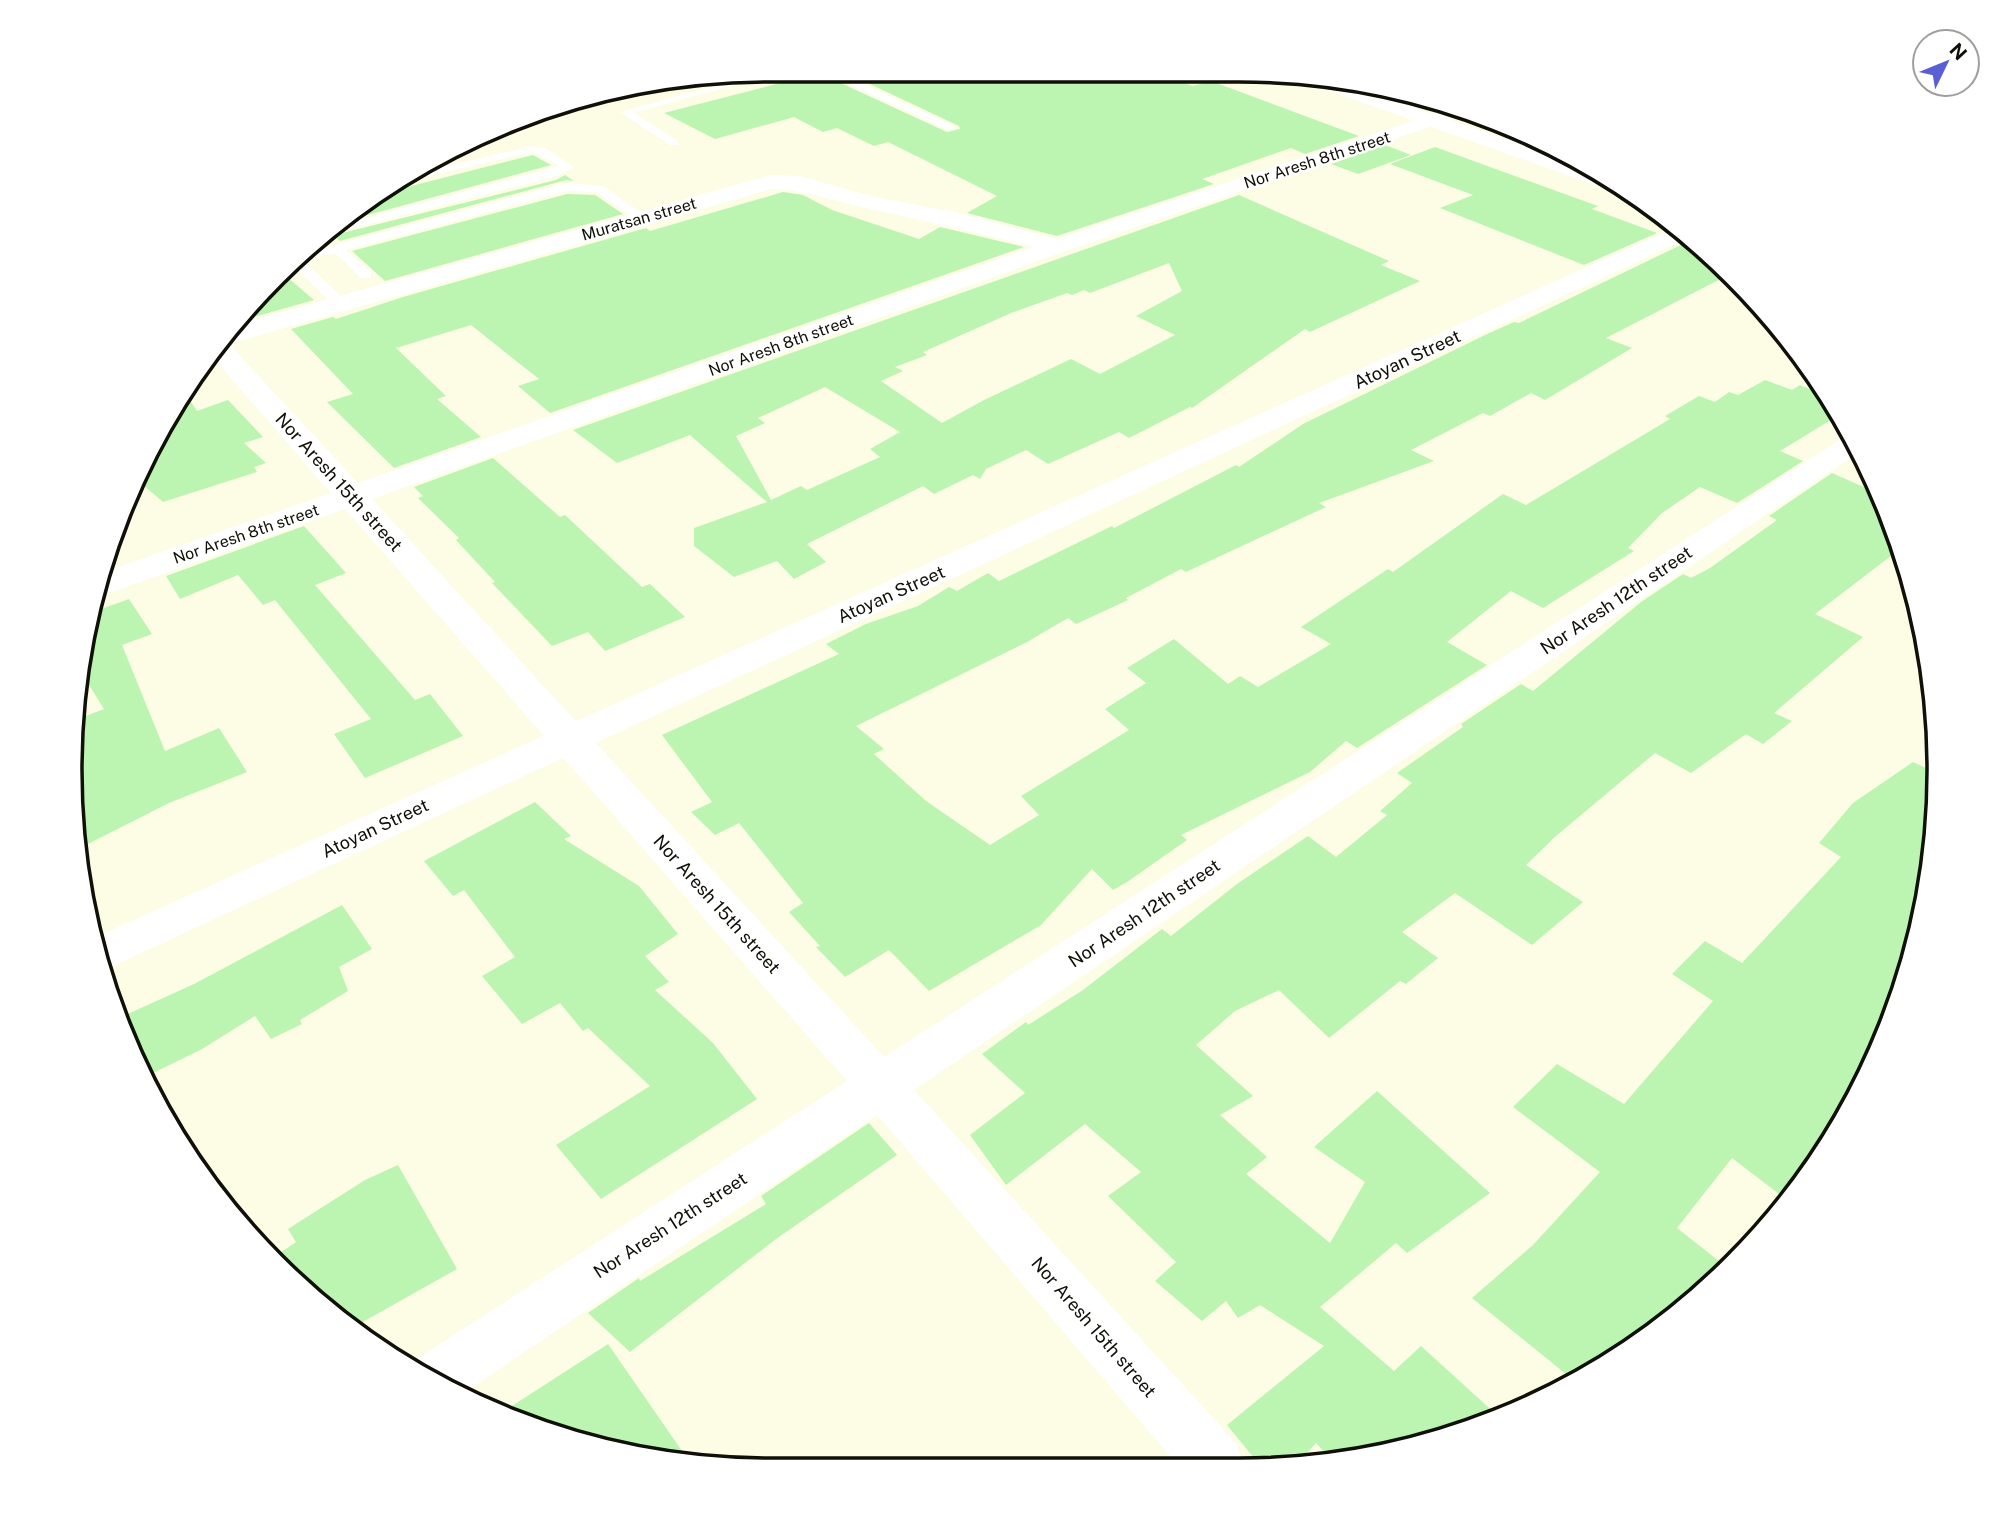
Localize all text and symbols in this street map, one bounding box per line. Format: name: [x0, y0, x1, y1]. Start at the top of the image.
north arrow: [1911, 28, 1981, 98]
text: N: [1945, 38, 1972, 64]
street label: Nor Aresh 8th street: [1241, 127, 1393, 193]
street label: Muratsan street: [579, 194, 699, 244]
street label: Nor Aresh 8th street: [706, 310, 856, 380]
street label: Atoyan Street: [1350, 325, 1464, 393]
street label: Nor Aresh 15th street: [271, 408, 407, 556]
street label: Nor Aresh 8th street: [171, 500, 321, 568]
street label: Nor Aresh 12th street: [1536, 541, 1696, 659]
street label: Atoyan Street: [834, 561, 948, 627]
street label: Atoyan Street: [318, 794, 432, 862]
street label: Nor Aresh 15th street: [649, 830, 785, 978]
street label: Nor Aresh 12th street: [1064, 854, 1224, 972]
street label: Nor Aresh 12th street: [590, 1168, 750, 1282]
street label: Nor Aresh 15th street: [1027, 1253, 1161, 1401]

